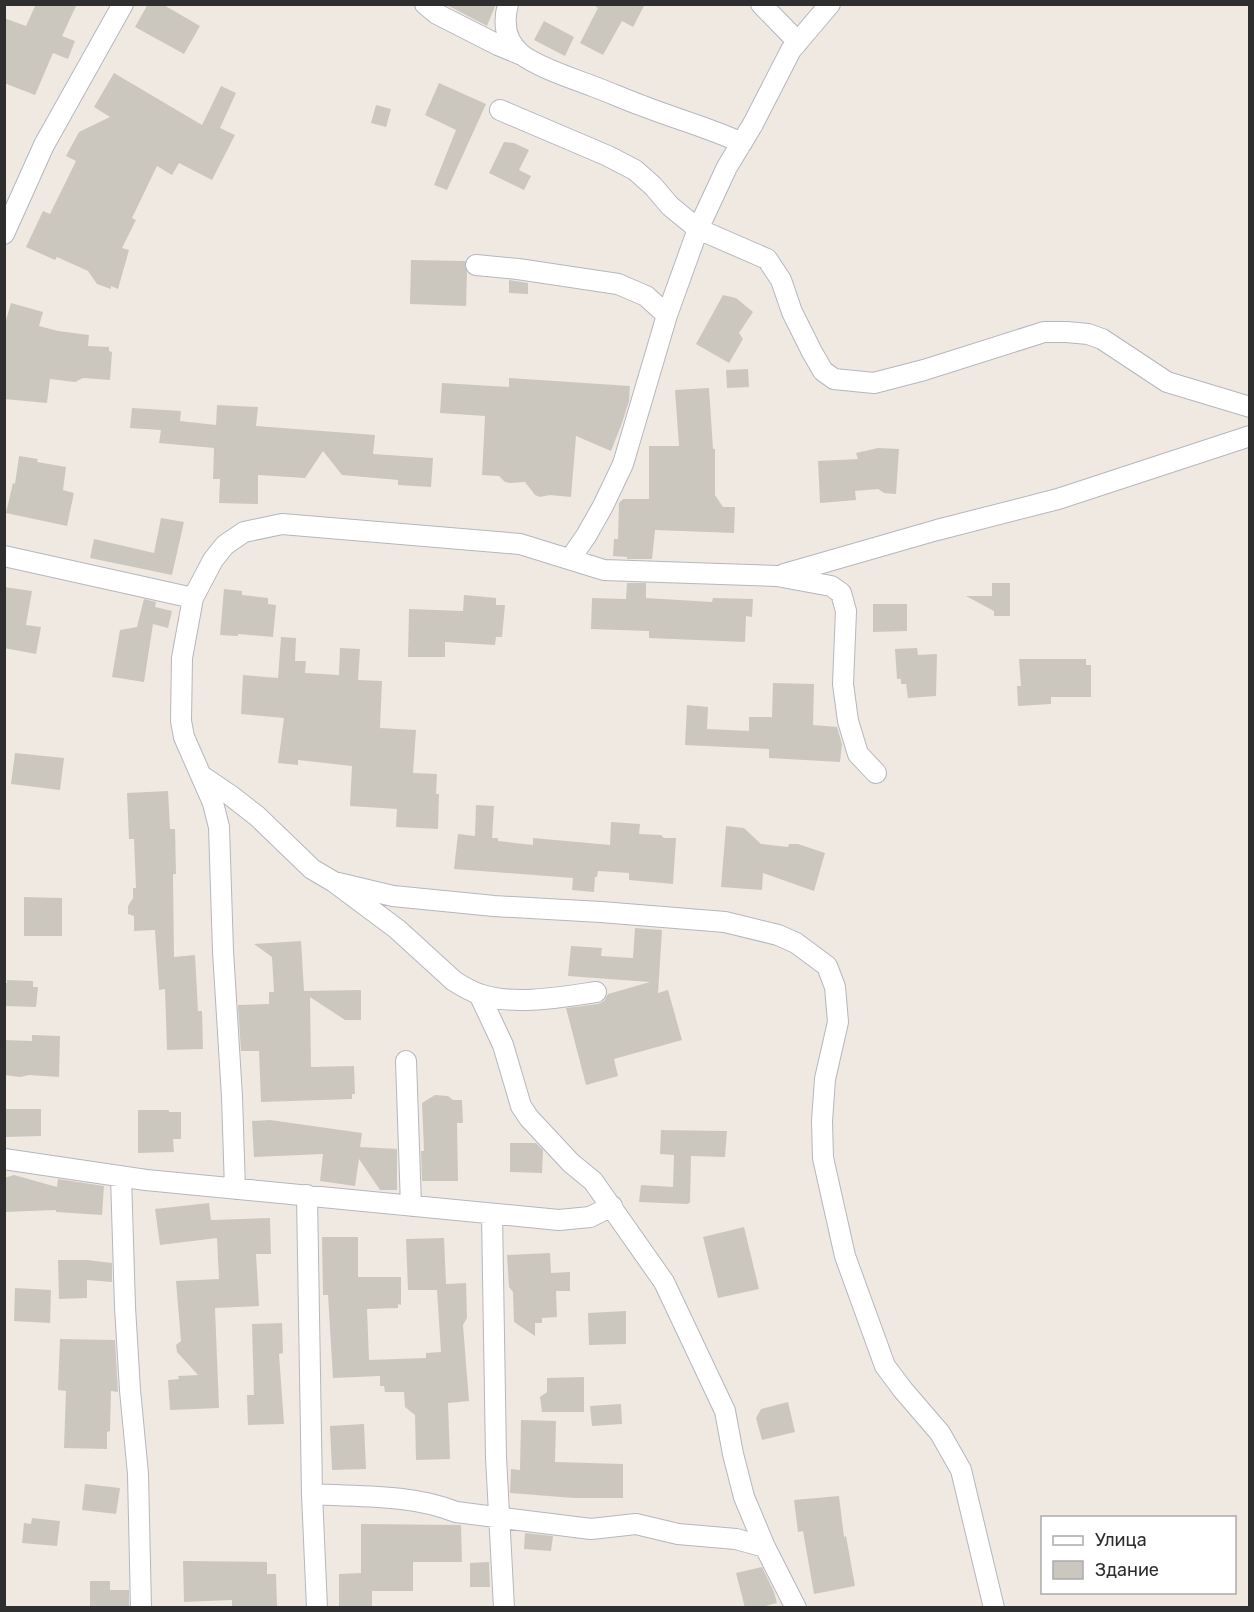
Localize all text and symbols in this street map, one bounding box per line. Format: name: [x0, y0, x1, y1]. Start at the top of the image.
legend: [1041, 1516, 1236, 1594]
text: Улица: [1095, 1529, 1147, 1551]
text: Здание: [1095, 1559, 1159, 1581]

